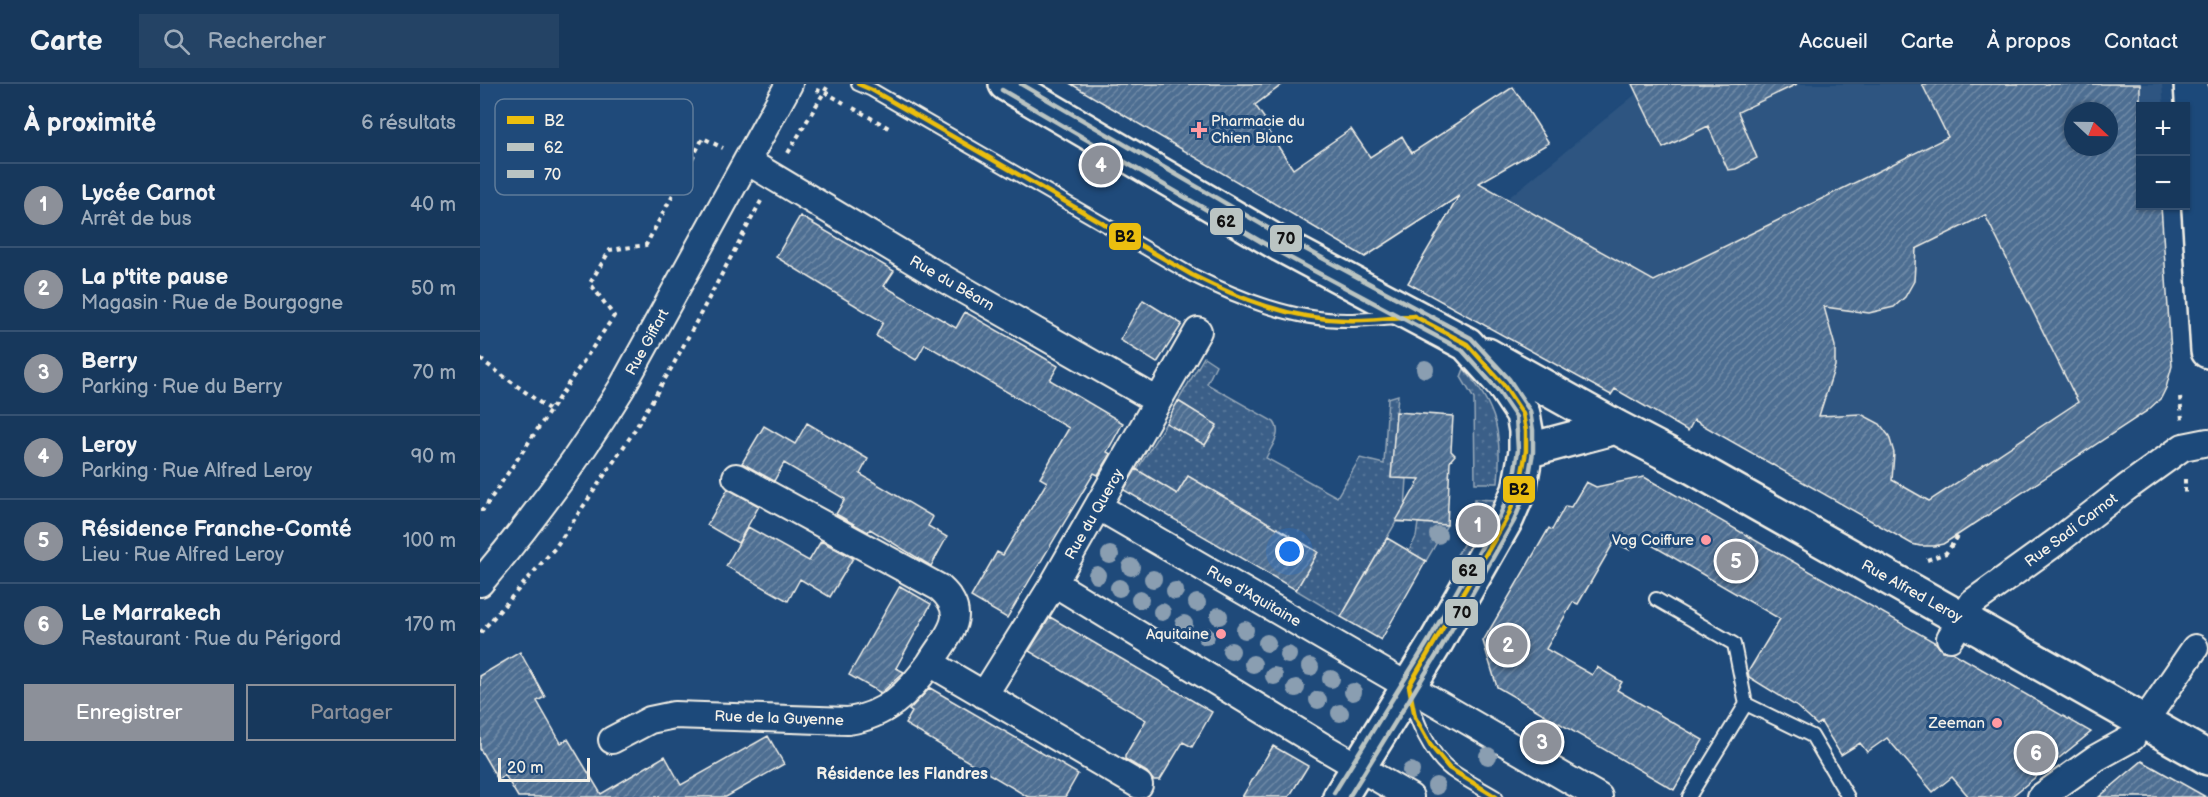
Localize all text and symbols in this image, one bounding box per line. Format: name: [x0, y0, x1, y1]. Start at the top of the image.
search box: [139, 14, 559, 68]
text: Carte: [30, 25, 103, 58]
icon: search: [160, 25, 193, 58]
text: Rechercher: [208, 28, 326, 55]
text: Accueil: [1799, 29, 1868, 54]
text: Carte: [1901, 29, 1954, 54]
text: À propos: [1987, 29, 2071, 54]
text: Contact: [2104, 29, 2178, 54]
legend: [495, 99, 693, 195]
north arrow: [2064, 102, 2118, 156]
map controls: [2136, 102, 2190, 210]
button: +: [2136, 102, 2190, 156]
text: À proximité: [24, 108, 156, 139]
text: 6 résultats: [361, 111, 456, 135]
text: B2: [544, 112, 565, 131]
place label: Pharmacie du Chien Blanc: [1211, 112, 1305, 148]
marker: Pharmacie du Chien Blanc: [1192, 123, 1206, 137]
text: 62: [544, 139, 564, 158]
pin: 4: [1082, 142, 1120, 188]
button: −: [2136, 156, 2190, 210]
text: 70: [544, 166, 561, 185]
text: Lycée Carnot: [81, 180, 215, 207]
text: 1: [39, 193, 48, 217]
text: 40 m: [410, 193, 456, 217]
text: Arrêt de bus: [81, 207, 192, 231]
line badge: 62: [1209, 207, 1244, 236]
text: 62: [1216, 213, 1236, 232]
line badge: B2: [1108, 222, 1142, 251]
line badge: 70: [1269, 224, 1303, 253]
text: B2: [1115, 228, 1136, 247]
text: 70: [1277, 230, 1295, 249]
street label: Rue du Béarn: [906, 252, 997, 315]
text: La p'tite pause: [81, 264, 228, 291]
text: 2: [38, 277, 49, 301]
text: 50 m: [411, 277, 456, 301]
text: Magasin · Rue de Bourgogne: [81, 291, 343, 315]
street label: Rue Giffart: [621, 305, 674, 379]
text: Berry: [81, 348, 137, 375]
text: 3: [38, 361, 49, 385]
text: 70 m: [412, 361, 456, 385]
text: Parking · Rue du Berry: [81, 375, 282, 399]
text: Leroy: [81, 432, 137, 459]
text: 4: [38, 445, 49, 469]
text: 90 m: [411, 445, 456, 469]
text: Parking · Rue Alfred Leroy: [81, 459, 312, 483]
street label: Rue du Quercy: [1061, 465, 1128, 563]
line badge: B2: [1502, 475, 1536, 504]
text: B2: [1509, 481, 1530, 500]
street label: Rue Sadi Carnot: [2021, 489, 2122, 571]
pin: 1: [1458, 502, 1498, 548]
text: Résidence Franche-Comté: [81, 516, 352, 543]
text: 5: [38, 529, 49, 553]
text: 100 m: [403, 529, 456, 553]
place label: Vog Coiffure: [1612, 531, 1694, 550]
marker: Vog Coiffure: [1699, 533, 1713, 547]
your location: [1275, 537, 1304, 566]
pin: 5: [1716, 538, 1756, 584]
text: Lieu · Rue Alfred Leroy: [81, 543, 284, 567]
line badge: 62: [1451, 556, 1486, 585]
street label: Rue Alfred Leroy: [1858, 556, 1966, 627]
street label: Rue d'Aquitaine: [1203, 562, 1304, 631]
text: 62: [1458, 562, 1478, 581]
line badge: 70: [1444, 598, 1479, 627]
text: Le Marrakech: [81, 600, 221, 627]
text: 70: [1453, 604, 1471, 623]
text: 6: [37, 613, 50, 637]
text: 170 m: [405, 613, 456, 637]
pin: 2: [1488, 622, 1528, 668]
place label: Aquitaine: [1146, 625, 1209, 644]
text: Restaurant · Rue du Périgord: [81, 627, 341, 651]
marker: Aquitaine: [1214, 627, 1228, 641]
button: Enregistrer: [24, 684, 234, 741]
button: Partager: [246, 684, 456, 741]
street label: Rue de la Guyenne: [714, 707, 844, 730]
place label: Zeeman: [1928, 714, 1985, 733]
marker: Zeeman: [1990, 716, 2004, 730]
pin: 3: [1522, 720, 1562, 764]
pin: 6: [2016, 730, 2056, 776]
scale bar: [498, 755, 590, 782]
text: 20 m: [507, 759, 543, 778]
district label: Résidence les Flandres: [816, 765, 988, 784]

